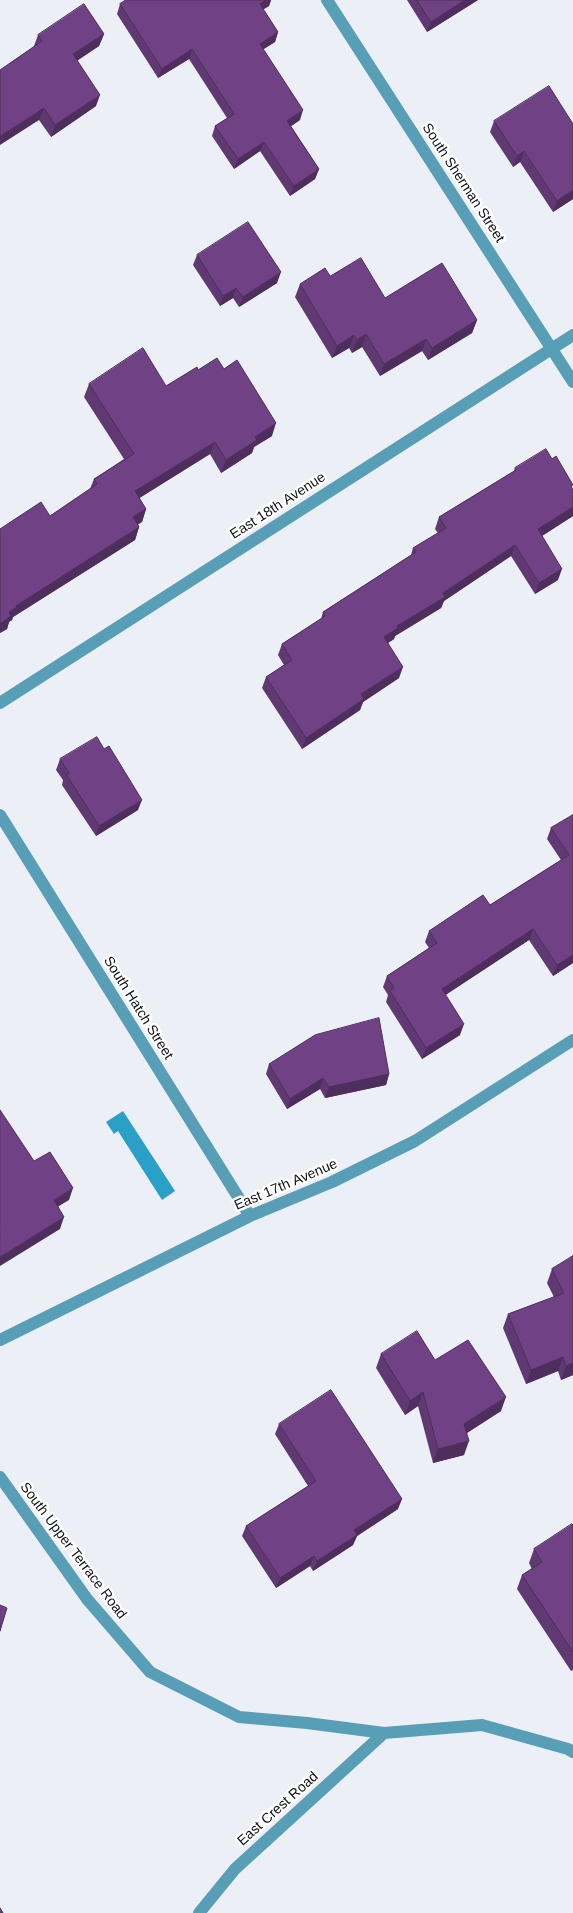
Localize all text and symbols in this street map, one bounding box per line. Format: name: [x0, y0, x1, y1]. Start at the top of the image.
street label: South Sherman Street: [418, 120, 508, 246]
street label: East 18th Avenue: [227, 469, 329, 543]
street label: South Hatch Street: [100, 953, 176, 1063]
street label: East 17th Avenue: [232, 1156, 340, 1214]
street label: South Upper Terrace Road: [16, 1479, 130, 1623]
street label: East Crest Road: [234, 1768, 322, 1850]

